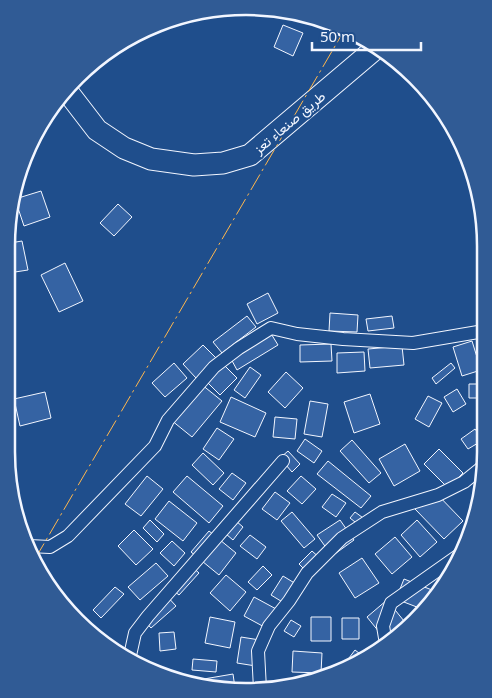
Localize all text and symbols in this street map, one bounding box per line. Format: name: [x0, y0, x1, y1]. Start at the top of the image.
scale bar: [312, 20, 421, 52]
text: 50 m: [320, 26, 355, 46]
street label: طريق صنعاء تعز: [248, 86, 329, 158]

